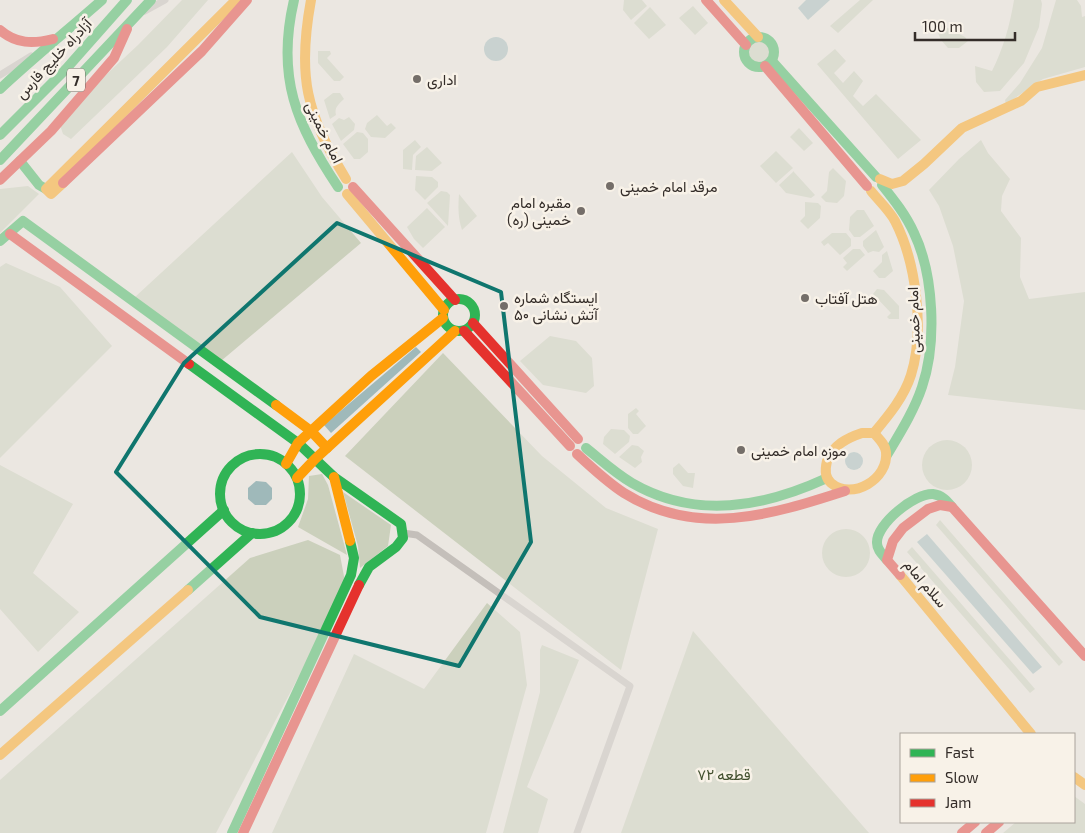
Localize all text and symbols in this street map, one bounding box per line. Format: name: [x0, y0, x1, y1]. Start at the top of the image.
scale bar: [915, 10, 1015, 42]
street label: آزادراه خلیج فارس: [11, 13, 98, 104]
text: 100 m: [922, 17, 963, 35]
road number: 7: [67, 68, 85, 92]
place label: اداری: [427, 70, 457, 90]
marker: اداری: [411, 73, 423, 85]
street label: امام خمینی: [301, 98, 348, 167]
place label: مرقد امام خمینی: [620, 177, 718, 197]
marker: مرقد امام خمینی: [604, 180, 616, 192]
place label: مقبره امام خمینی (ره): [507, 193, 571, 230]
marker: مقبره امام خمینی (ره): [575, 205, 587, 217]
street label: امام خمینی: [903, 286, 925, 354]
place label: ایستگاه شماره ۵۰ آتش نشانی: [514, 288, 599, 325]
place label: هتل آفتاب: [815, 289, 878, 308]
marker: هتل آفتاب: [799, 292, 811, 304]
marker: ایستگاه شماره ۵۰ آتش نشانی: [498, 300, 510, 312]
place label: موزه امام خمینی: [751, 441, 847, 461]
marker: موزه امام خمینی: [735, 444, 747, 456]
street label: سلام امام: [899, 555, 951, 612]
legend: [900, 733, 1075, 823]
text: Fast: [945, 743, 975, 761]
park label: قطعه ۷۲: [697, 765, 751, 783]
text: Slow: [945, 768, 979, 786]
text: Jam: [945, 793, 971, 811]

